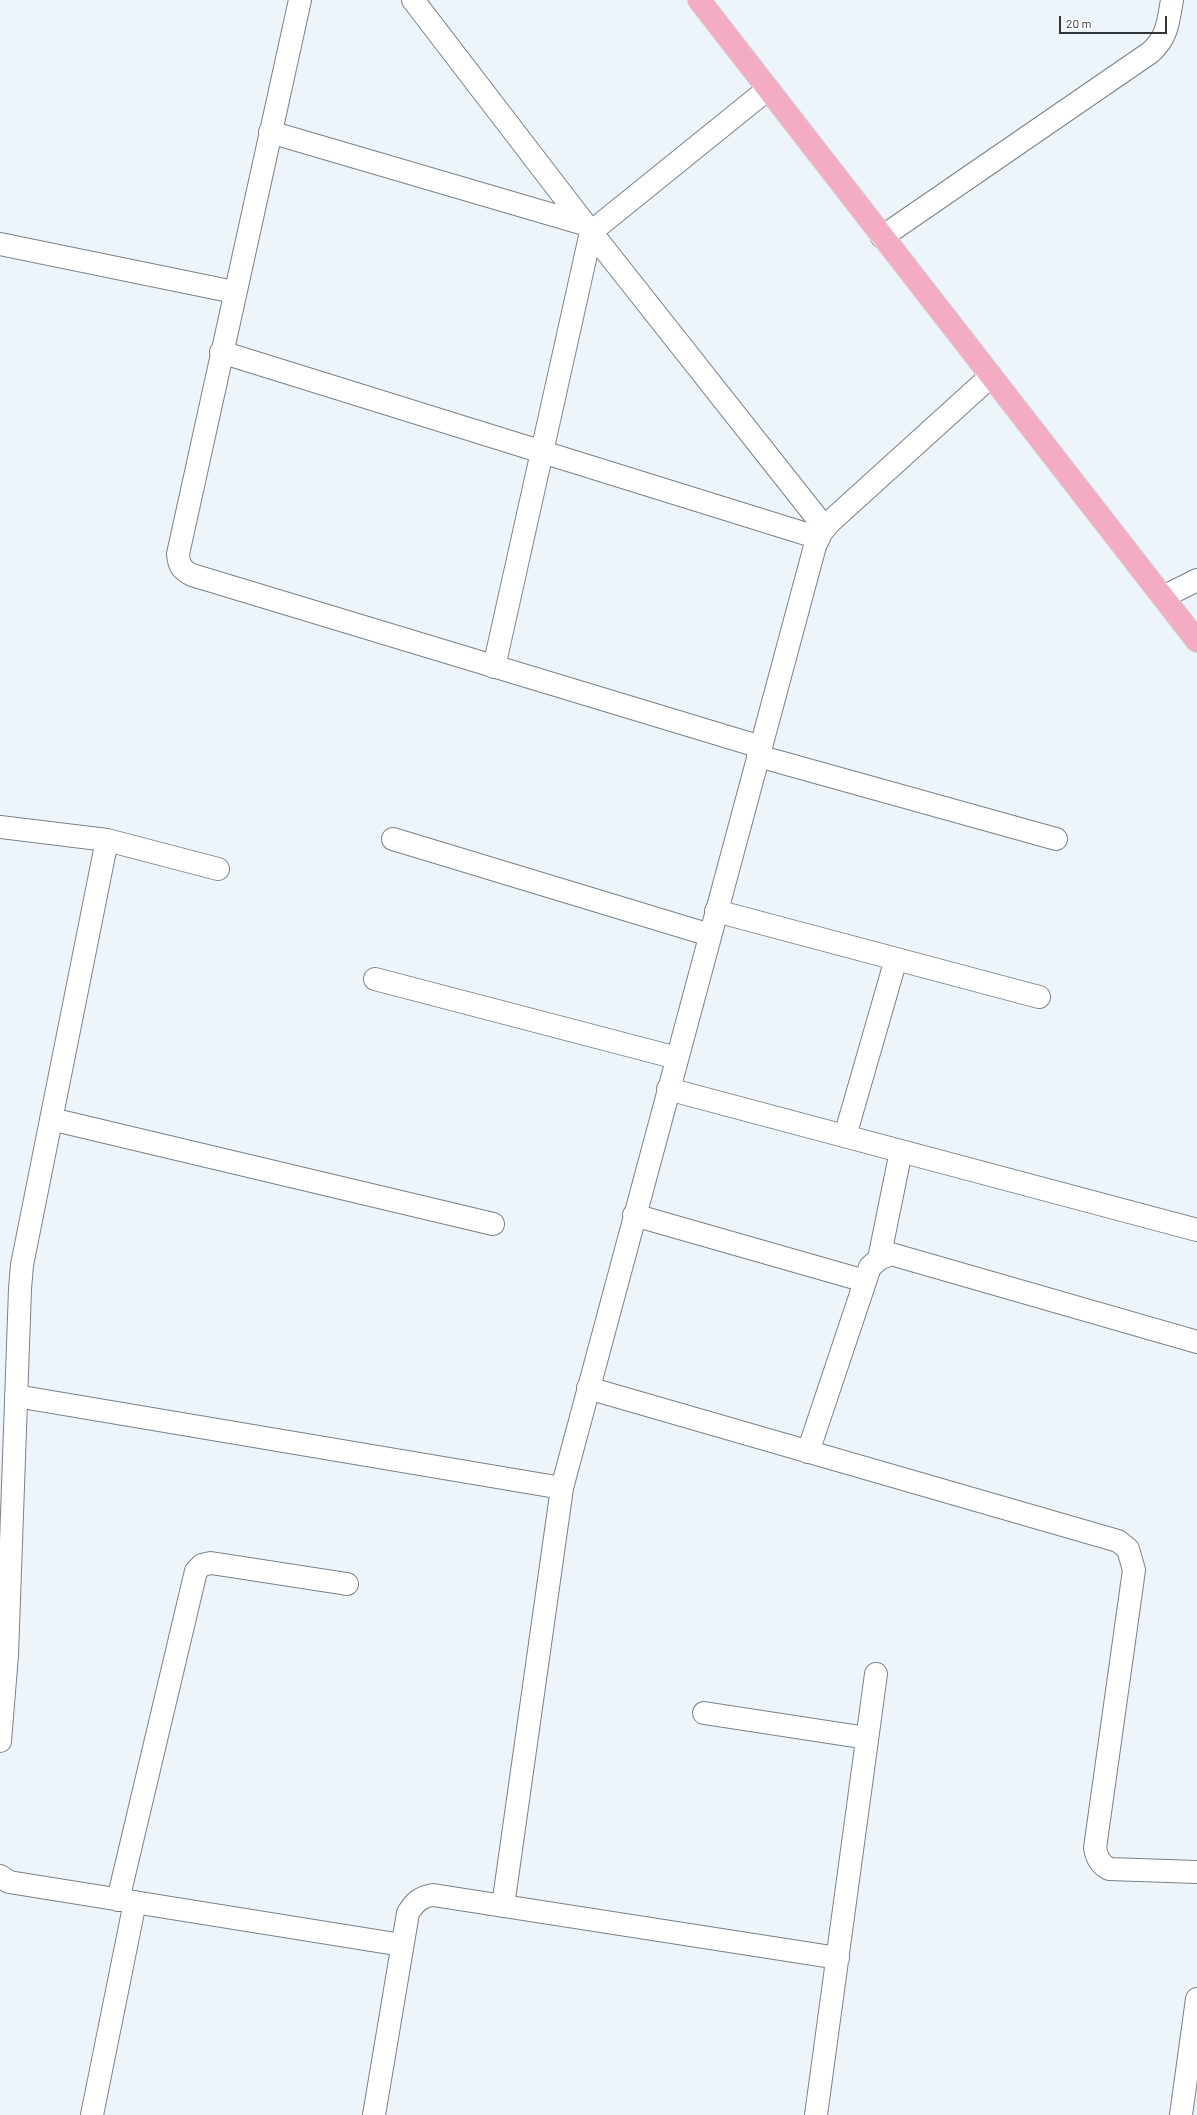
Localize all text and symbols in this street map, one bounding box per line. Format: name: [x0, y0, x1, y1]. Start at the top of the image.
scale bar: [1061, 8, 1169, 34]
text: 20 m: [1066, 16, 1092, 30]

